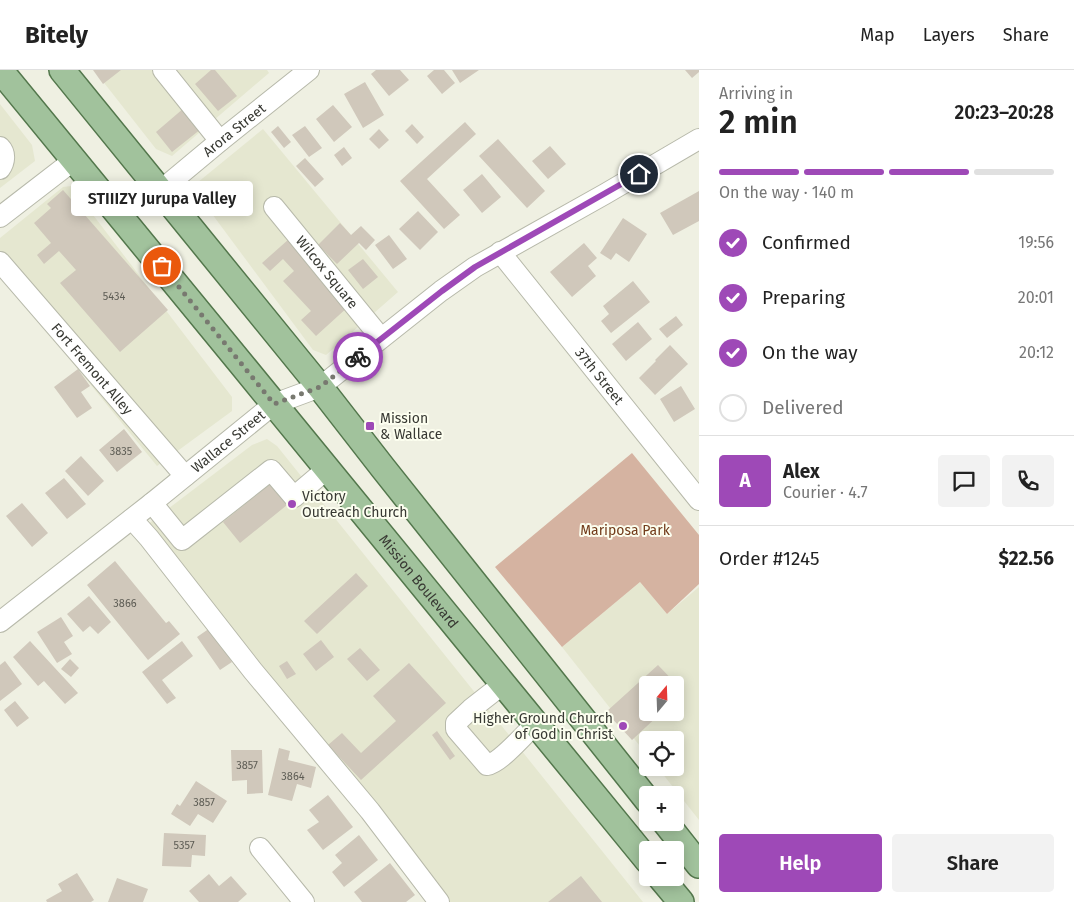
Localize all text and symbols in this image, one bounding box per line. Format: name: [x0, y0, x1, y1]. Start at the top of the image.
text: Bitely: [25, 21, 88, 49]
text: Map: [860, 24, 895, 46]
text: Layers: [923, 24, 975, 46]
text: Share: [1003, 24, 1049, 46]
text: Arriving in: [719, 84, 793, 103]
street label: Arora Street: [199, 99, 270, 160]
text: 20:23–20:28: [954, 101, 1054, 124]
text: 2 min: [719, 103, 798, 141]
pin: [618, 153, 660, 195]
icon: home: [625, 160, 653, 188]
callout: STIIIZY Jurupa Valley: [71, 181, 253, 216]
text: On the way · 140 m: [719, 183, 854, 202]
text: STIIIZY Jurupa Valley: [88, 189, 236, 208]
icon: check: [719, 229, 747, 257]
text: Confirmed: [762, 231, 851, 254]
street label: Wilcox Square: [292, 232, 362, 312]
text: 19:56: [1018, 233, 1054, 252]
pin: [141, 245, 183, 287]
icon: bag: [148, 252, 176, 280]
icon: check: [719, 284, 747, 312]
text: Preparing: [762, 286, 845, 309]
text: 20:01: [1018, 288, 1054, 307]
house number: 5434: [103, 290, 125, 303]
street label: Fort Fremont Alley: [48, 319, 137, 418]
courier: [333, 332, 383, 382]
icon: check: [719, 339, 747, 367]
text: On the way: [762, 341, 858, 364]
icon: bike: [344, 343, 372, 371]
text: 20:12: [1019, 343, 1054, 362]
street label: 37th Street: [572, 344, 628, 409]
text: Delivered: [762, 396, 844, 419]
street label: Wallace Street: [188, 406, 269, 476]
place label: Mission & Wallace: [380, 410, 442, 443]
marker: Mission & Wallace: [364, 420, 376, 432]
house number: 3835: [110, 445, 133, 458]
button: chat: [938, 455, 990, 507]
button: phone: [1002, 455, 1054, 507]
text: Alex: [783, 460, 820, 483]
text: A: [739, 469, 751, 492]
text: Courier · 4.7: [783, 483, 868, 502]
place label: Victory Outreach Church: [302, 488, 408, 521]
marker: Victory Outreach Church: [286, 498, 298, 510]
park label: Mariposa Park: [580, 522, 671, 539]
street label: Mission Boulevard: [376, 531, 462, 631]
text: Order #1245: [719, 547, 819, 570]
text: $22.56: [998, 547, 1054, 570]
house number: 3866: [113, 597, 137, 610]
north arrow: [639, 676, 684, 721]
map controls: [639, 676, 684, 886]
place label: Higher Ground Church of God in Christ: [473, 710, 614, 743]
marker: Higher Ground Church of God in Christ: [617, 720, 629, 732]
button: locate: [639, 731, 684, 776]
house number: 3857: [236, 759, 258, 772]
house number: 3864: [281, 770, 305, 783]
button: +: [639, 786, 684, 831]
house number: 3857: [193, 796, 215, 809]
button: Help: [719, 834, 882, 892]
button: Share: [892, 834, 1054, 892]
house number: 5357: [173, 839, 195, 852]
button: −: [639, 841, 684, 886]

